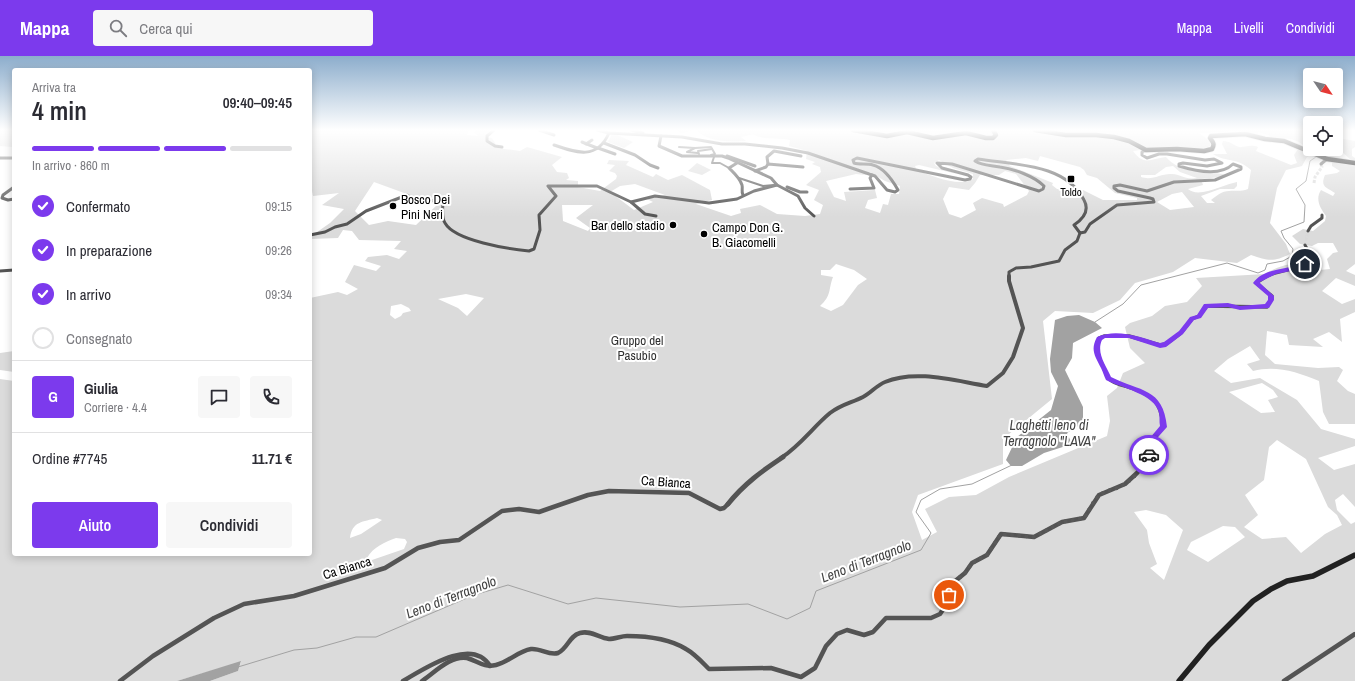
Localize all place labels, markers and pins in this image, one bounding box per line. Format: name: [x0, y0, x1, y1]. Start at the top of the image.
marker: Toldo: [1066, 174, 1076, 184]
place label: Toldo: [1060, 185, 1082, 199]
place label: Bosco Dei Pini Neri: [401, 191, 450, 223]
marker: Bosco Dei Pini Neri: [388, 201, 398, 211]
place label: Bar dello stadio: [591, 217, 665, 234]
place label: Campo Don G. B. Giacomelli: [712, 219, 783, 251]
marker: Bar dello stadio: [668, 220, 678, 230]
marker: Campo Don G. B. Giacomelli: [699, 229, 709, 239]
pin: [1288, 247, 1322, 281]
pin: [932, 578, 966, 612]

